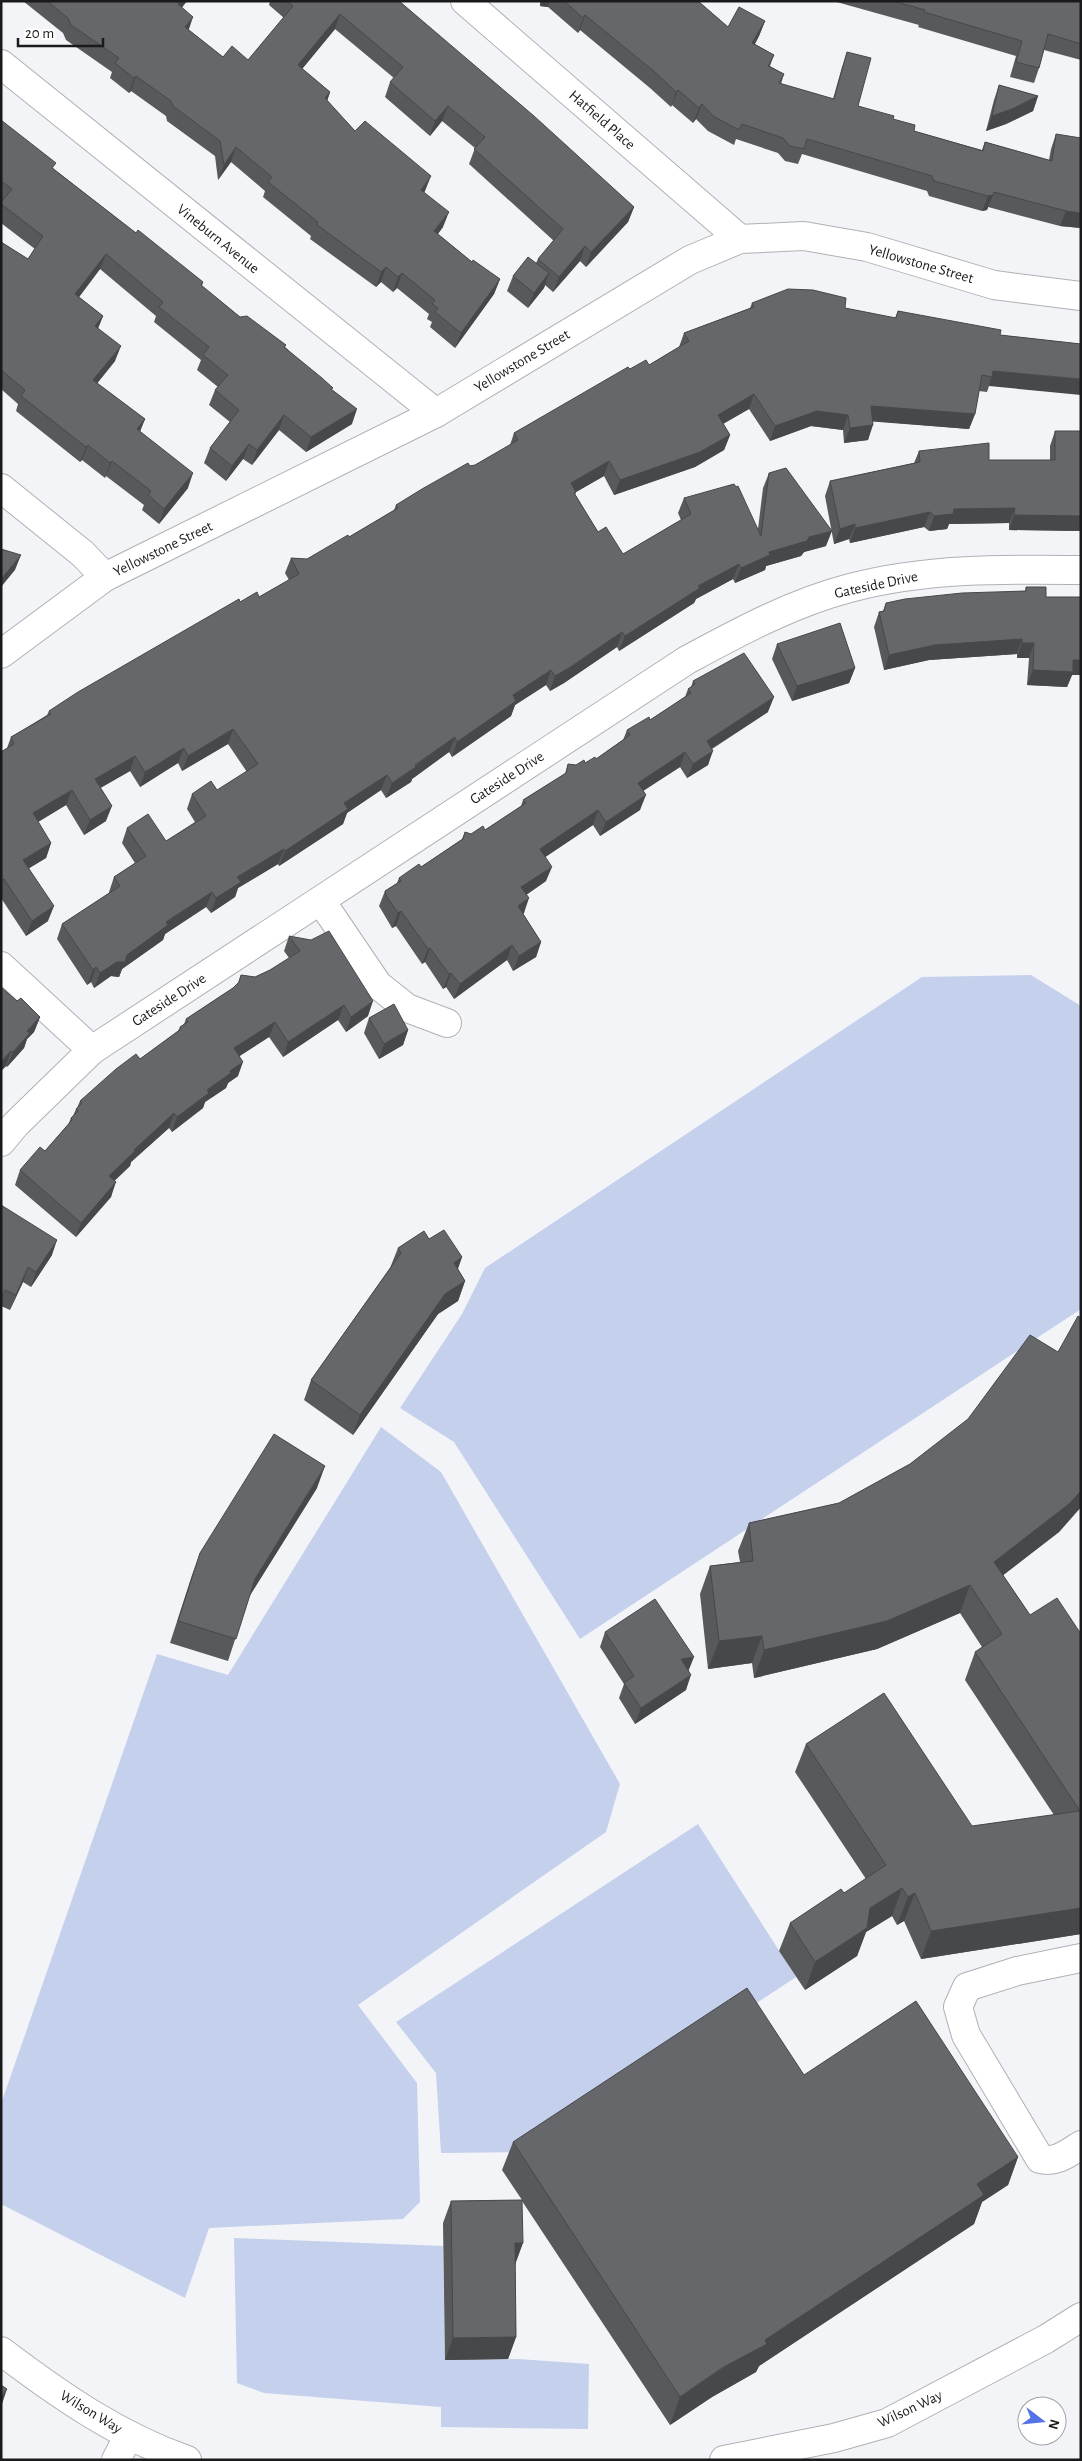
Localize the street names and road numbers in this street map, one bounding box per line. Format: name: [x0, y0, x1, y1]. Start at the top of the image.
street label: Hatfield Place: [566, 87, 638, 153]
street label: Vineburn Avenue: [174, 201, 262, 277]
street label: Yellowstone Street: [867, 242, 975, 286]
street label: Yellowstone Street: [472, 327, 572, 395]
street label: Yellowstone Street: [111, 518, 215, 579]
street label: Gateside Drive: [833, 569, 919, 601]
street label: Gateside Drive: [467, 749, 547, 807]
street label: Gateside Drive: [129, 971, 209, 1029]
street label: Wilson Way: [875, 2387, 945, 2430]
street label: Wilson Way: [57, 2388, 125, 2437]

